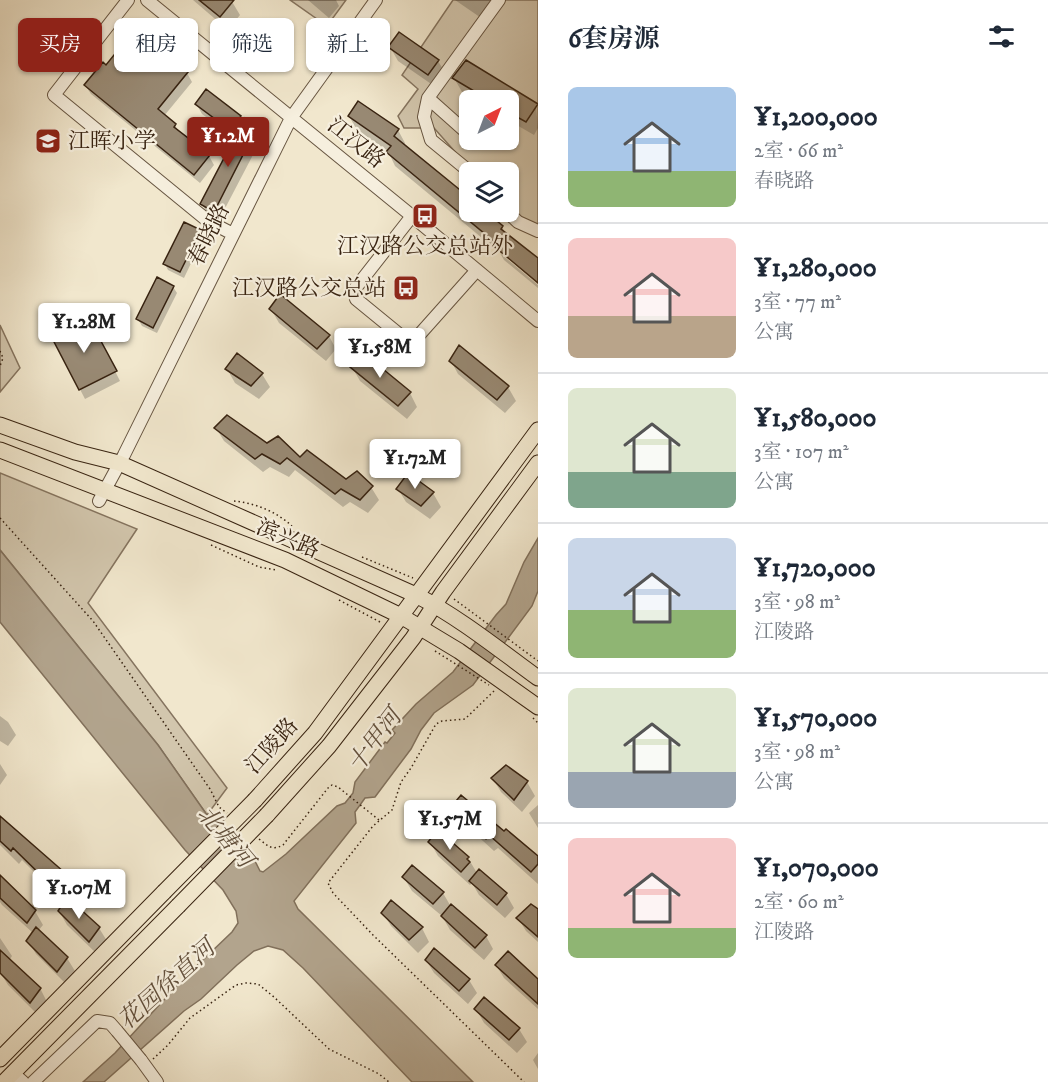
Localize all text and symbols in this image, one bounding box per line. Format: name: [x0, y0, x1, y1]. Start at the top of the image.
chip: 买房: [18, 18, 102, 72]
chip: 租房: [114, 18, 198, 72]
chip: 筛选: [210, 18, 294, 72]
chip: 新上: [306, 18, 390, 72]
icon: filters: [985, 20, 1018, 53]
text: 6套房源: [568, 23, 660, 56]
north arrow: [459, 90, 519, 150]
map controls: [459, 90, 519, 222]
text: ¥1,200,000: [754, 101, 878, 134]
icon: home: [616, 111, 688, 183]
street label: 江汉路: [322, 112, 390, 174]
pin: ¥1.2M: [186, 117, 270, 168]
text: ¥1.2M: [201, 124, 255, 149]
school or university icon: 江晖小学: [33, 126, 63, 156]
place label: 江晖小学: [68, 128, 156, 155]
text: 2室 · 66 m²: [754, 139, 843, 164]
button: layers: [459, 162, 519, 222]
text: 春晓路: [754, 169, 814, 194]
street label: 春晓路: [182, 199, 236, 271]
bus stop icon: 江汉路公交总站外: [410, 201, 440, 231]
place label: 江汉路公交总站外: [337, 233, 513, 260]
text: ¥1,280,000: [754, 252, 877, 285]
icon: home: [616, 262, 688, 334]
bus stop icon: 江汉路公交总站: [391, 273, 421, 303]
place label: 江汉路公交总站: [232, 275, 386, 302]
text: 3室 · 77 m²: [754, 290, 841, 315]
pin: ¥1.28M: [35, 303, 133, 354]
text: ¥1.28M: [52, 310, 116, 335]
text: 公寓: [754, 320, 794, 345]
pin: ¥1.58M: [331, 328, 429, 379]
text: ¥1.58M: [348, 335, 412, 360]
text: ¥1,580,000: [754, 402, 876, 435]
icon: home: [616, 412, 688, 484]
pin: ¥1.72M: [366, 439, 464, 490]
text: 3室 · 107 m²: [754, 440, 849, 465]
text: ¥1.72M: [384, 446, 446, 471]
text: 公寓: [754, 470, 794, 495]
street label: 滨兴路: [252, 514, 324, 564]
text: ¥1,720,000: [754, 552, 876, 585]
icon: home: [616, 562, 688, 634]
text: 3室 · 98 m²: [754, 590, 840, 615]
text: 江陵路: [754, 620, 814, 645]
water label: 十甲河: [341, 700, 411, 779]
text: ¥1,570,000: [754, 702, 877, 735]
street label: 江陵路: [240, 712, 304, 780]
icon: home: [616, 712, 688, 784]
text: 3室 · 98 m²: [754, 740, 840, 765]
text: 公寓: [754, 770, 794, 795]
water label: 北塘河: [190, 800, 262, 877]
pin: ¥1.57M: [401, 800, 499, 851]
text: ¥1.57M: [418, 807, 482, 832]
text: ¥1,070,000: [754, 852, 879, 885]
icon: home: [616, 862, 688, 934]
pin: ¥1.07M: [30, 869, 128, 920]
text: ¥1.07M: [46, 876, 112, 901]
text: 2室 · 60 m²: [754, 890, 844, 915]
text: 江陵路: [754, 920, 814, 945]
water label: 花园徐直河: [112, 931, 225, 1036]

